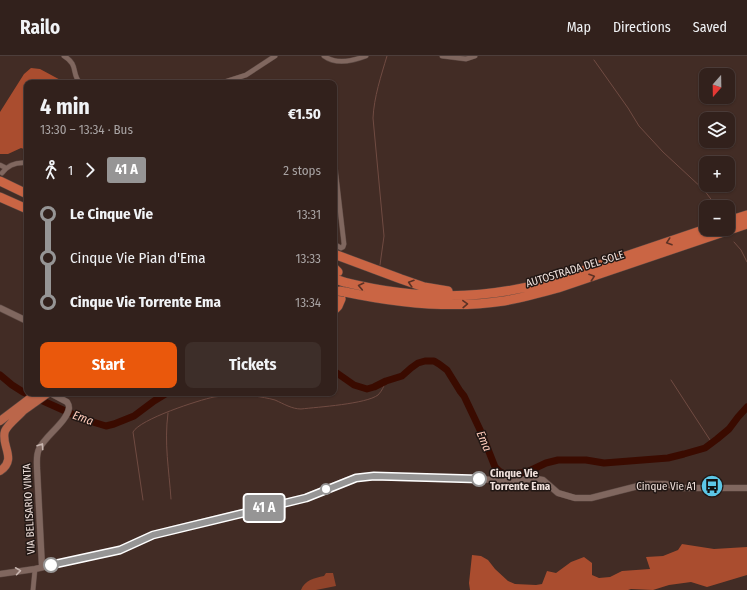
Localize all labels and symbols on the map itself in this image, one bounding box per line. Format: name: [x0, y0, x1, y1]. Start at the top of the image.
north arrow: [699, 68, 735, 104]
one-way arrow: [666, 237, 673, 246]
street label: AUTOSTRADA DEL SOLE: [524, 248, 626, 290]
one-way arrow: [588, 273, 595, 282]
one-way arrow: [408, 279, 415, 288]
one-way arrow: [358, 282, 364, 290]
one-way arrow: [462, 300, 468, 309]
water label: Ema: [71, 408, 95, 428]
water label: Ema: [473, 429, 495, 453]
one-way arrow: [36, 443, 44, 450]
street label: VIA BELISARIO VINTA: [20, 463, 38, 555]
place label: Cinque Vie Torrente Ema: [490, 467, 551, 493]
marker: Cinque Vie Torrente Ema: [471, 471, 487, 487]
bus stop icon: Cinque Vie A1: [699, 473, 725, 499]
place label: Cinque Vie A1: [636, 480, 696, 493]
unlabelled marker: [320, 483, 332, 495]
line badge: 41 A: [236, 495, 292, 521]
unlabelled marker: [43, 557, 59, 573]
one-way arrow: [15, 567, 21, 576]

